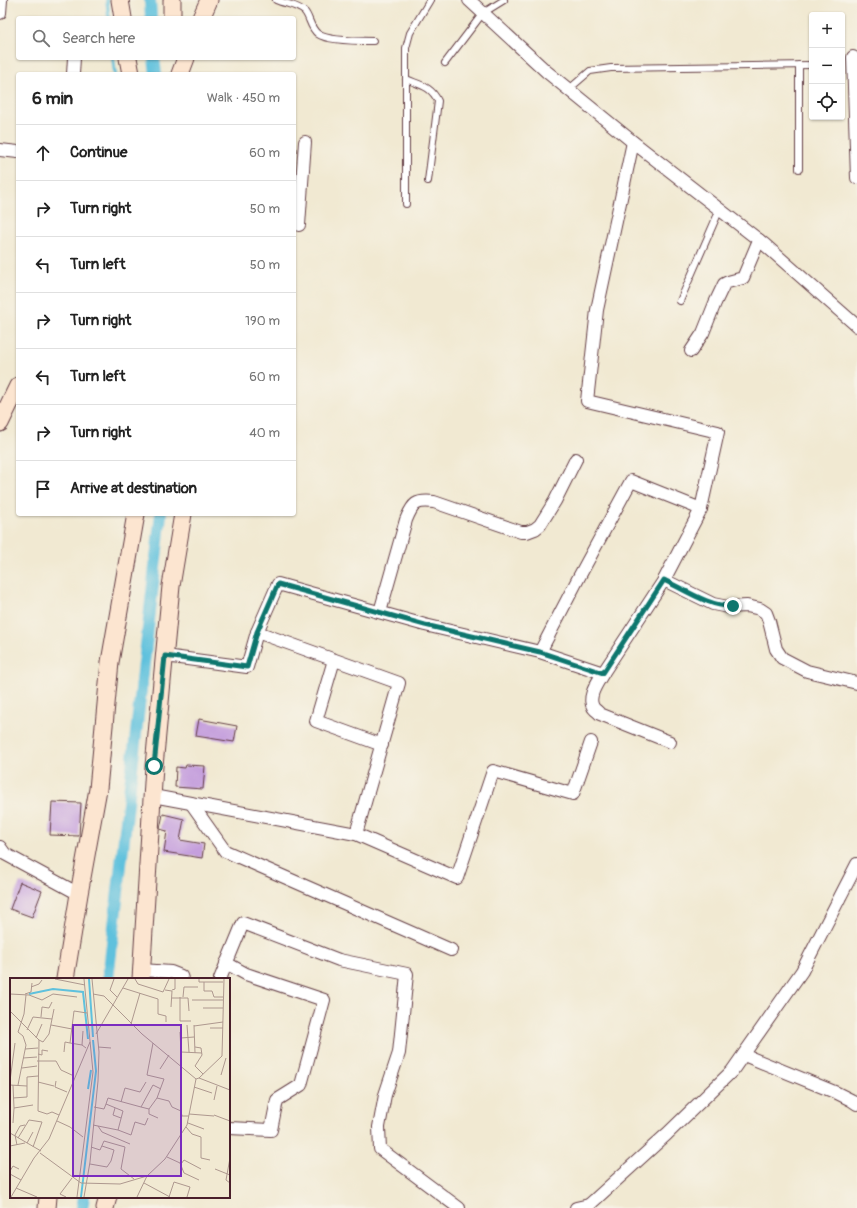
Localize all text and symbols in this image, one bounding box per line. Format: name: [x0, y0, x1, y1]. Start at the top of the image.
map controls: [809, 12, 845, 120]
button: +: [809, 12, 845, 48]
search box: [16, 16, 296, 60]
icon: search: [30, 27, 52, 49]
text: Search here: [62, 29, 135, 48]
button: −: [809, 48, 845, 84]
button: locate: [809, 84, 845, 120]
text: 6 min: [32, 88, 73, 109]
text: Walk · 450 m: [207, 90, 280, 106]
icon: ahead: [32, 142, 54, 164]
text: Continue: [70, 143, 128, 162]
text: 60 m: [249, 145, 280, 161]
icon: right: [32, 198, 54, 220]
text: Turn right: [70, 199, 131, 218]
text: 50 m: [250, 201, 280, 217]
icon: left: [32, 254, 54, 276]
text: Turn left: [70, 255, 126, 274]
text: 50 m: [250, 257, 280, 273]
icon: right: [32, 310, 54, 332]
text: Turn right: [70, 311, 131, 330]
text: 190 m: [245, 313, 280, 329]
icon: left: [32, 366, 54, 388]
text: Turn left: [70, 367, 126, 386]
text: 60 m: [249, 369, 280, 385]
icon: right: [32, 422, 54, 444]
text: Turn right: [70, 423, 131, 442]
text: 40 m: [249, 425, 280, 441]
icon: arrive: [32, 478, 54, 500]
text: Arrive at destination: [70, 479, 197, 498]
route end: [724, 597, 742, 615]
route start: [145, 757, 163, 775]
inset map: [10, 978, 230, 1198]

